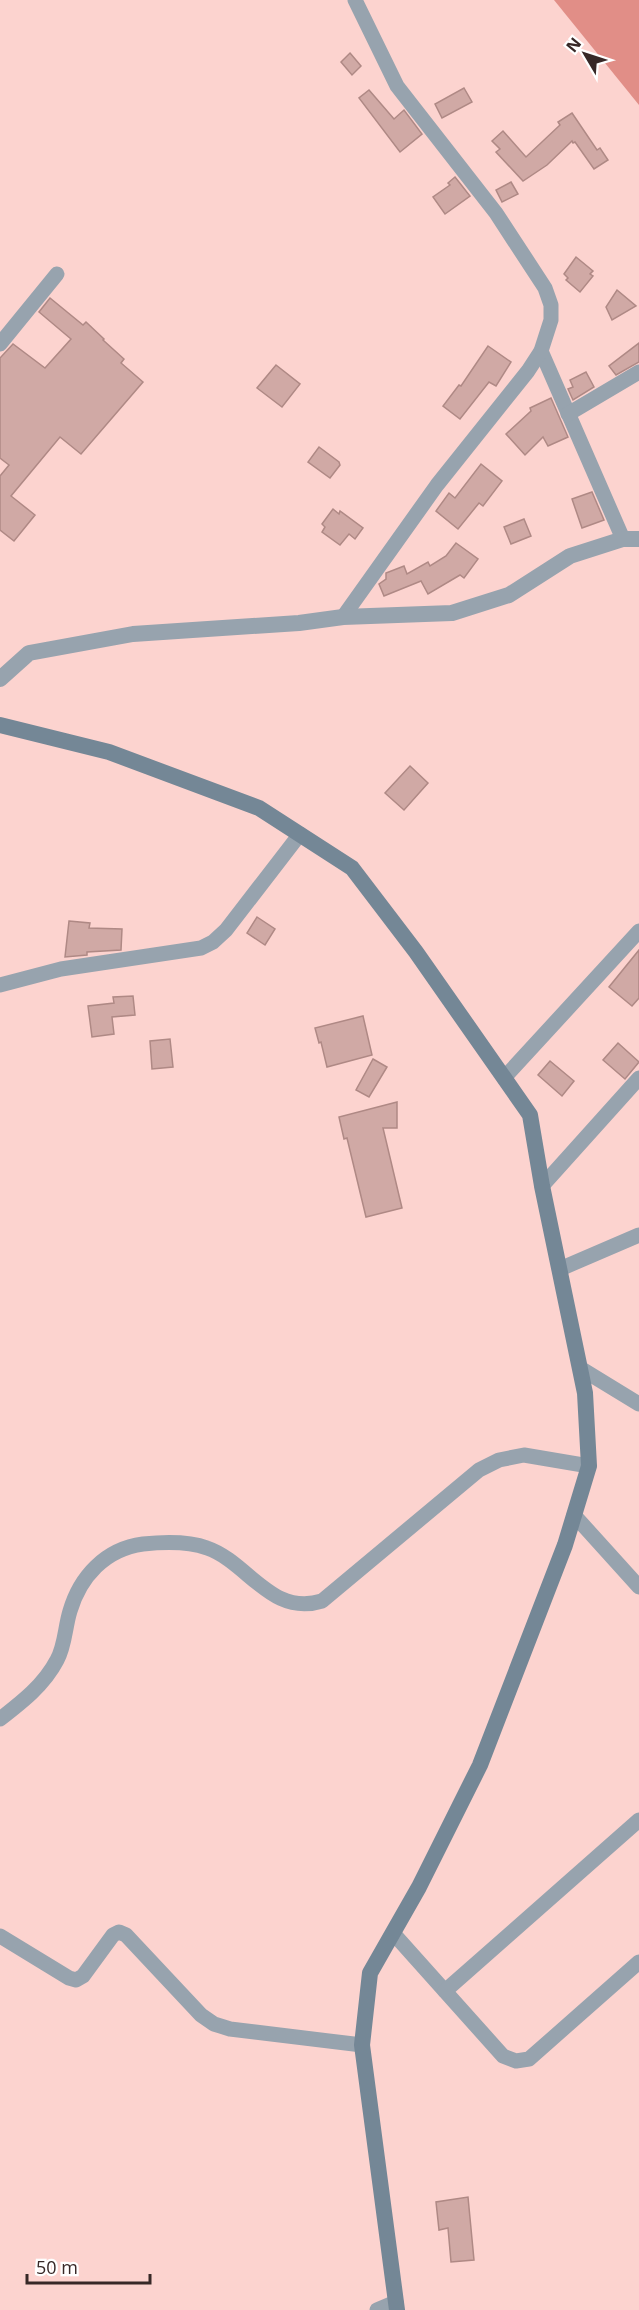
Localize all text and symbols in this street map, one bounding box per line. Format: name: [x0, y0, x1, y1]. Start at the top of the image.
north arrow: [555, 24, 615, 84]
text: N: [561, 33, 586, 57]
scale bar: [27, 2247, 150, 2285]
text: 50 m: [36, 2255, 78, 2279]

